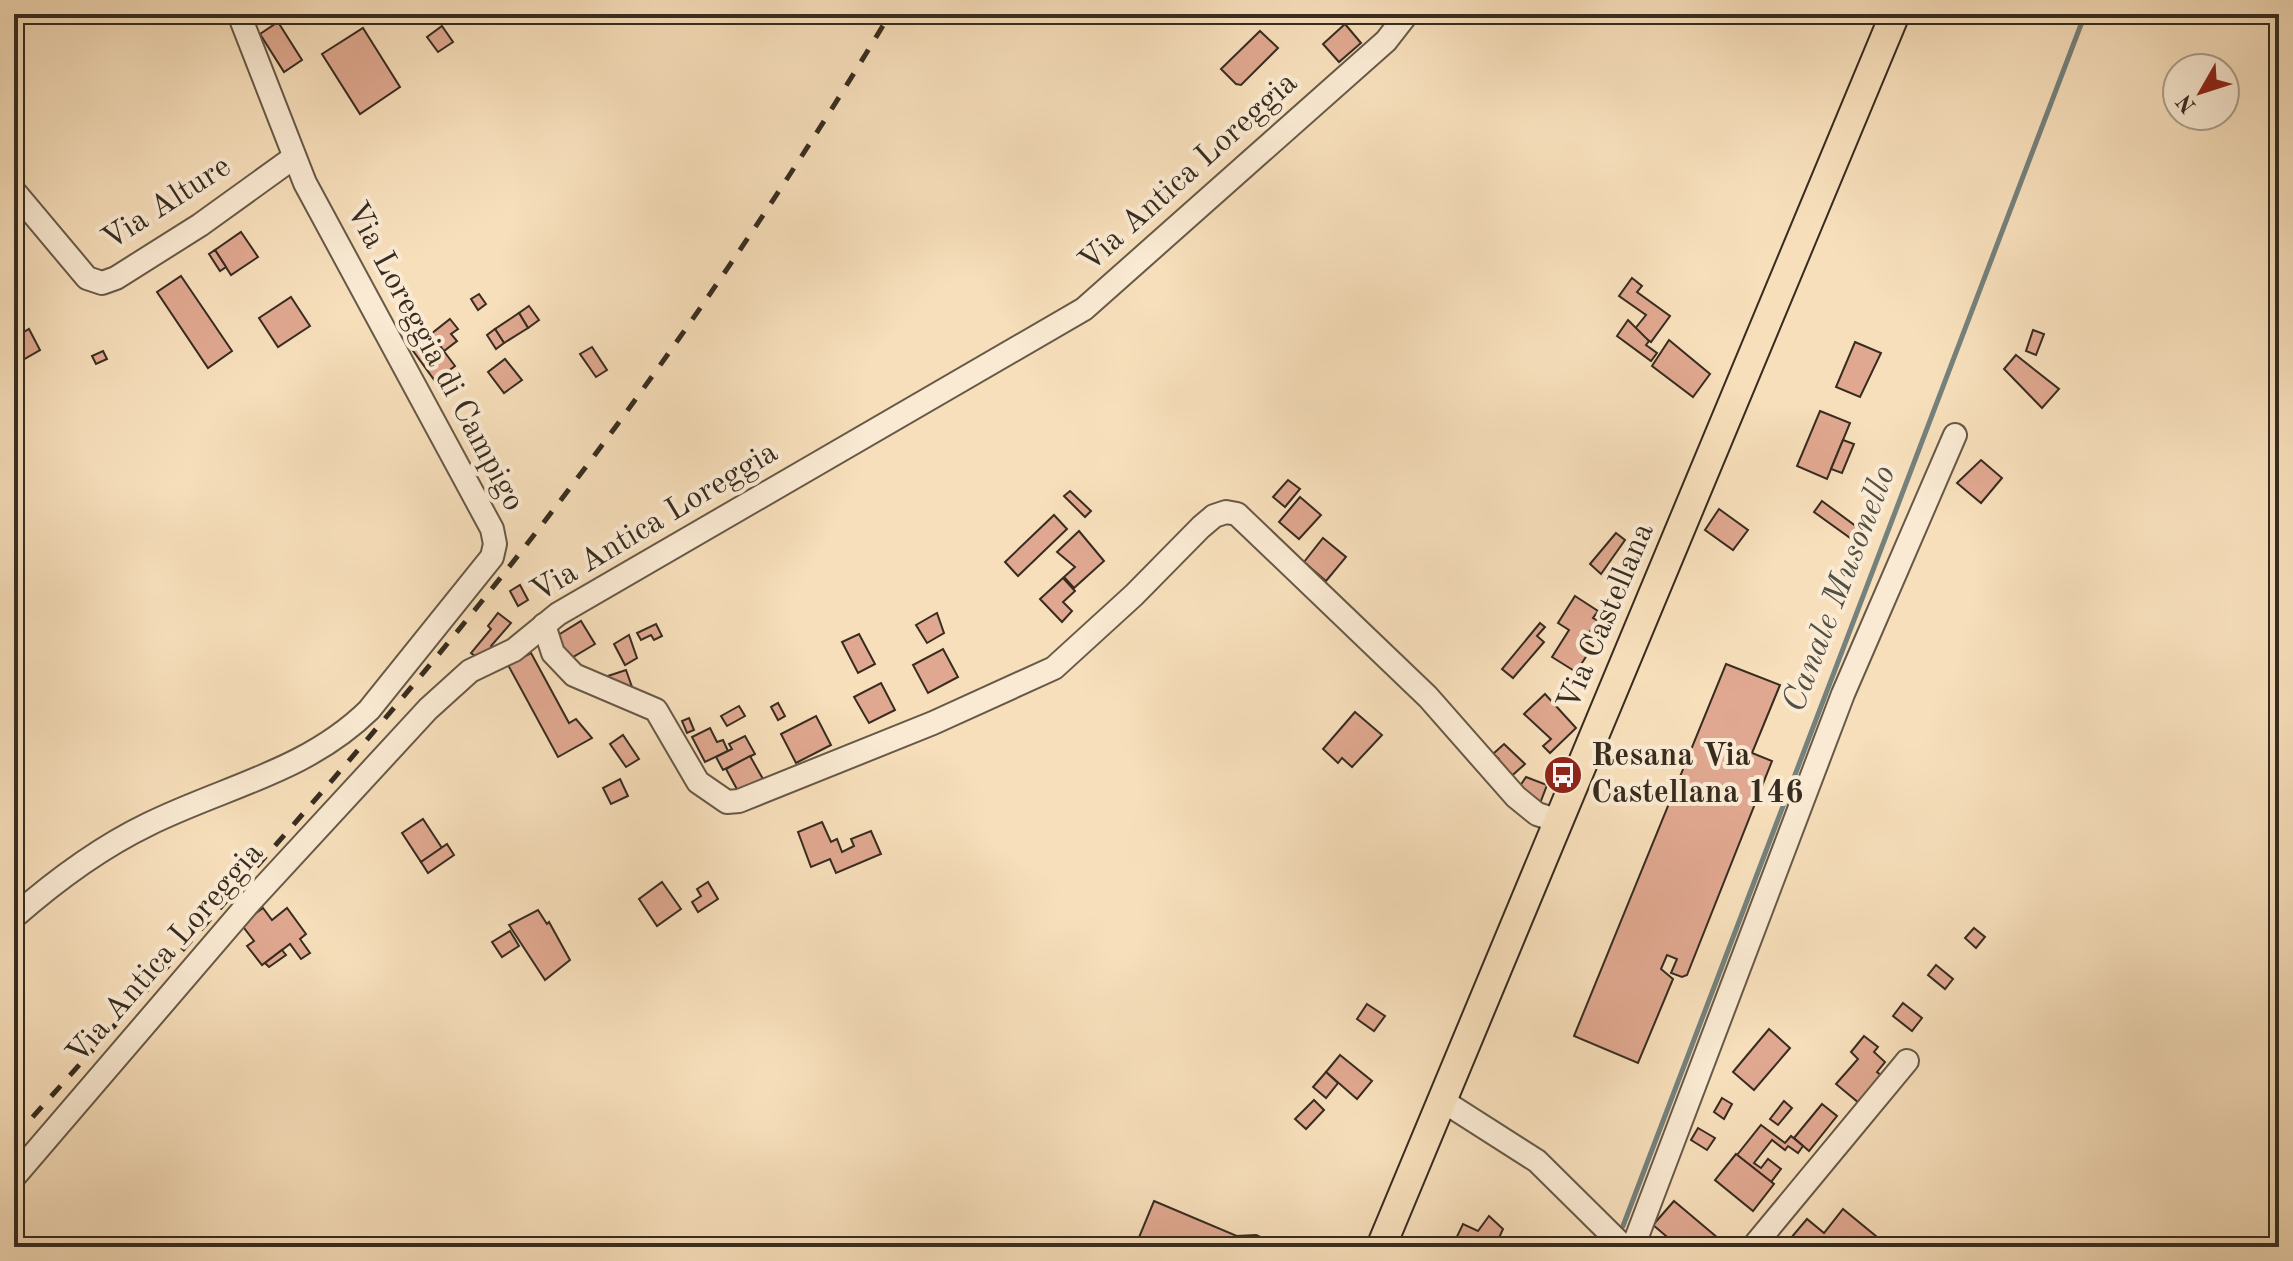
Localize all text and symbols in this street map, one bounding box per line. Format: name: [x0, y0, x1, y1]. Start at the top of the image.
north arrow: [2161, 52, 2241, 132]
street label: Via Antica Loreggia: [1074, 67, 1304, 279]
text: N: [2173, 90, 2201, 117]
street label: Via Alture: [97, 151, 237, 257]
street label: Via Loreggia di Campigo: [339, 197, 529, 517]
street label: Via Antica Loreggia: [526, 437, 784, 609]
water label: Canale Musonello: [1777, 461, 1903, 717]
street label: Via Castellana: [1553, 519, 1661, 715]
place label: Resana Via Castellana 146: [1591, 741, 1804, 810]
bus stop icon: Resana Via Castellana 146: [1542, 754, 1584, 796]
street label: Via Antica Loreggia: [62, 837, 270, 1071]

